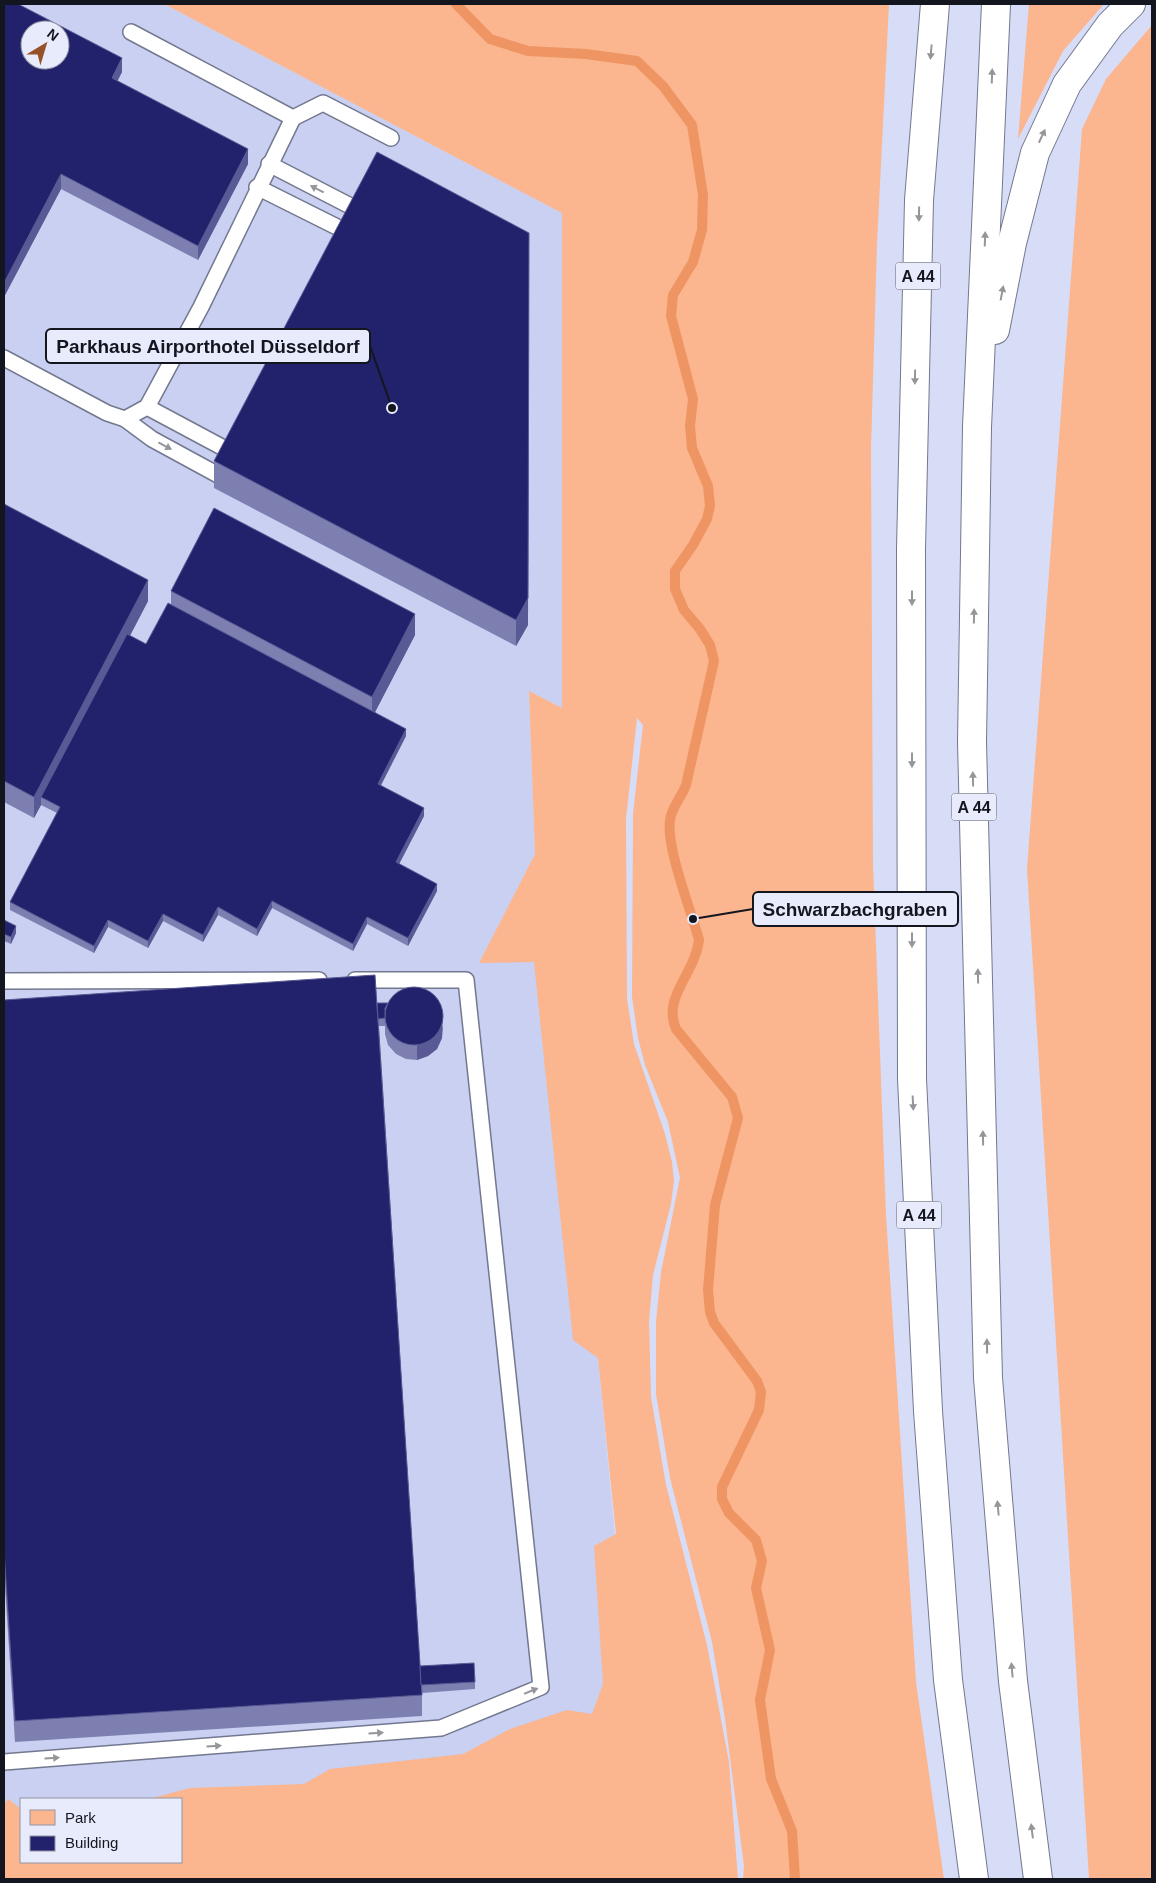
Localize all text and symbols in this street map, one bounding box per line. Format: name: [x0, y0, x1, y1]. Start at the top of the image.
north arrow: [20, 20, 70, 70]
text: N: [44, 25, 62, 44]
one-way arrow: [927, 45, 935, 61]
one-way arrow: [989, 68, 997, 84]
one-way arrow: [1039, 129, 1047, 143]
one-way arrow: [309, 185, 324, 193]
one-way arrow: [915, 207, 923, 223]
one-way arrow: [982, 230, 990, 246]
road number: A 44: [896, 262, 940, 290]
one-way arrow: [999, 285, 1007, 301]
callout: Parkhaus Airporthotel Düsseldorf: [46, 329, 370, 363]
text: Parkhaus Airporthotel Düsseldorf: [56, 336, 360, 357]
one-way arrow: [911, 369, 919, 385]
one-way arrow: [158, 442, 173, 450]
one-way arrow: [908, 590, 916, 606]
one-way arrow: [970, 608, 978, 624]
one-way arrow: [908, 752, 916, 768]
one-way arrow: [969, 770, 977, 786]
road number: A 44: [952, 794, 996, 820]
callout: Schwarzbachgraben: [753, 892, 958, 926]
text: Schwarzbachgraben: [763, 899, 947, 920]
one-way arrow: [908, 932, 916, 948]
one-way arrow: [974, 968, 982, 984]
one-way arrow: [910, 1095, 918, 1111]
one-way arrow: [978, 1130, 986, 1146]
road number: A 44: [896, 1202, 942, 1228]
one-way arrow: [983, 1337, 991, 1353]
one-way arrow: [994, 1499, 1002, 1515]
one-way arrow: [1007, 1661, 1015, 1677]
one-way arrow: [524, 1686, 538, 1694]
one-way arrow: [369, 1729, 385, 1737]
one-way arrow: [207, 1741, 223, 1749]
one-way arrow: [45, 1754, 61, 1762]
legend: [20, 1798, 182, 1863]
text: Park: [65, 1809, 96, 1826]
one-way arrow: [1028, 1823, 1036, 1839]
text: Building: [65, 1834, 118, 1851]

